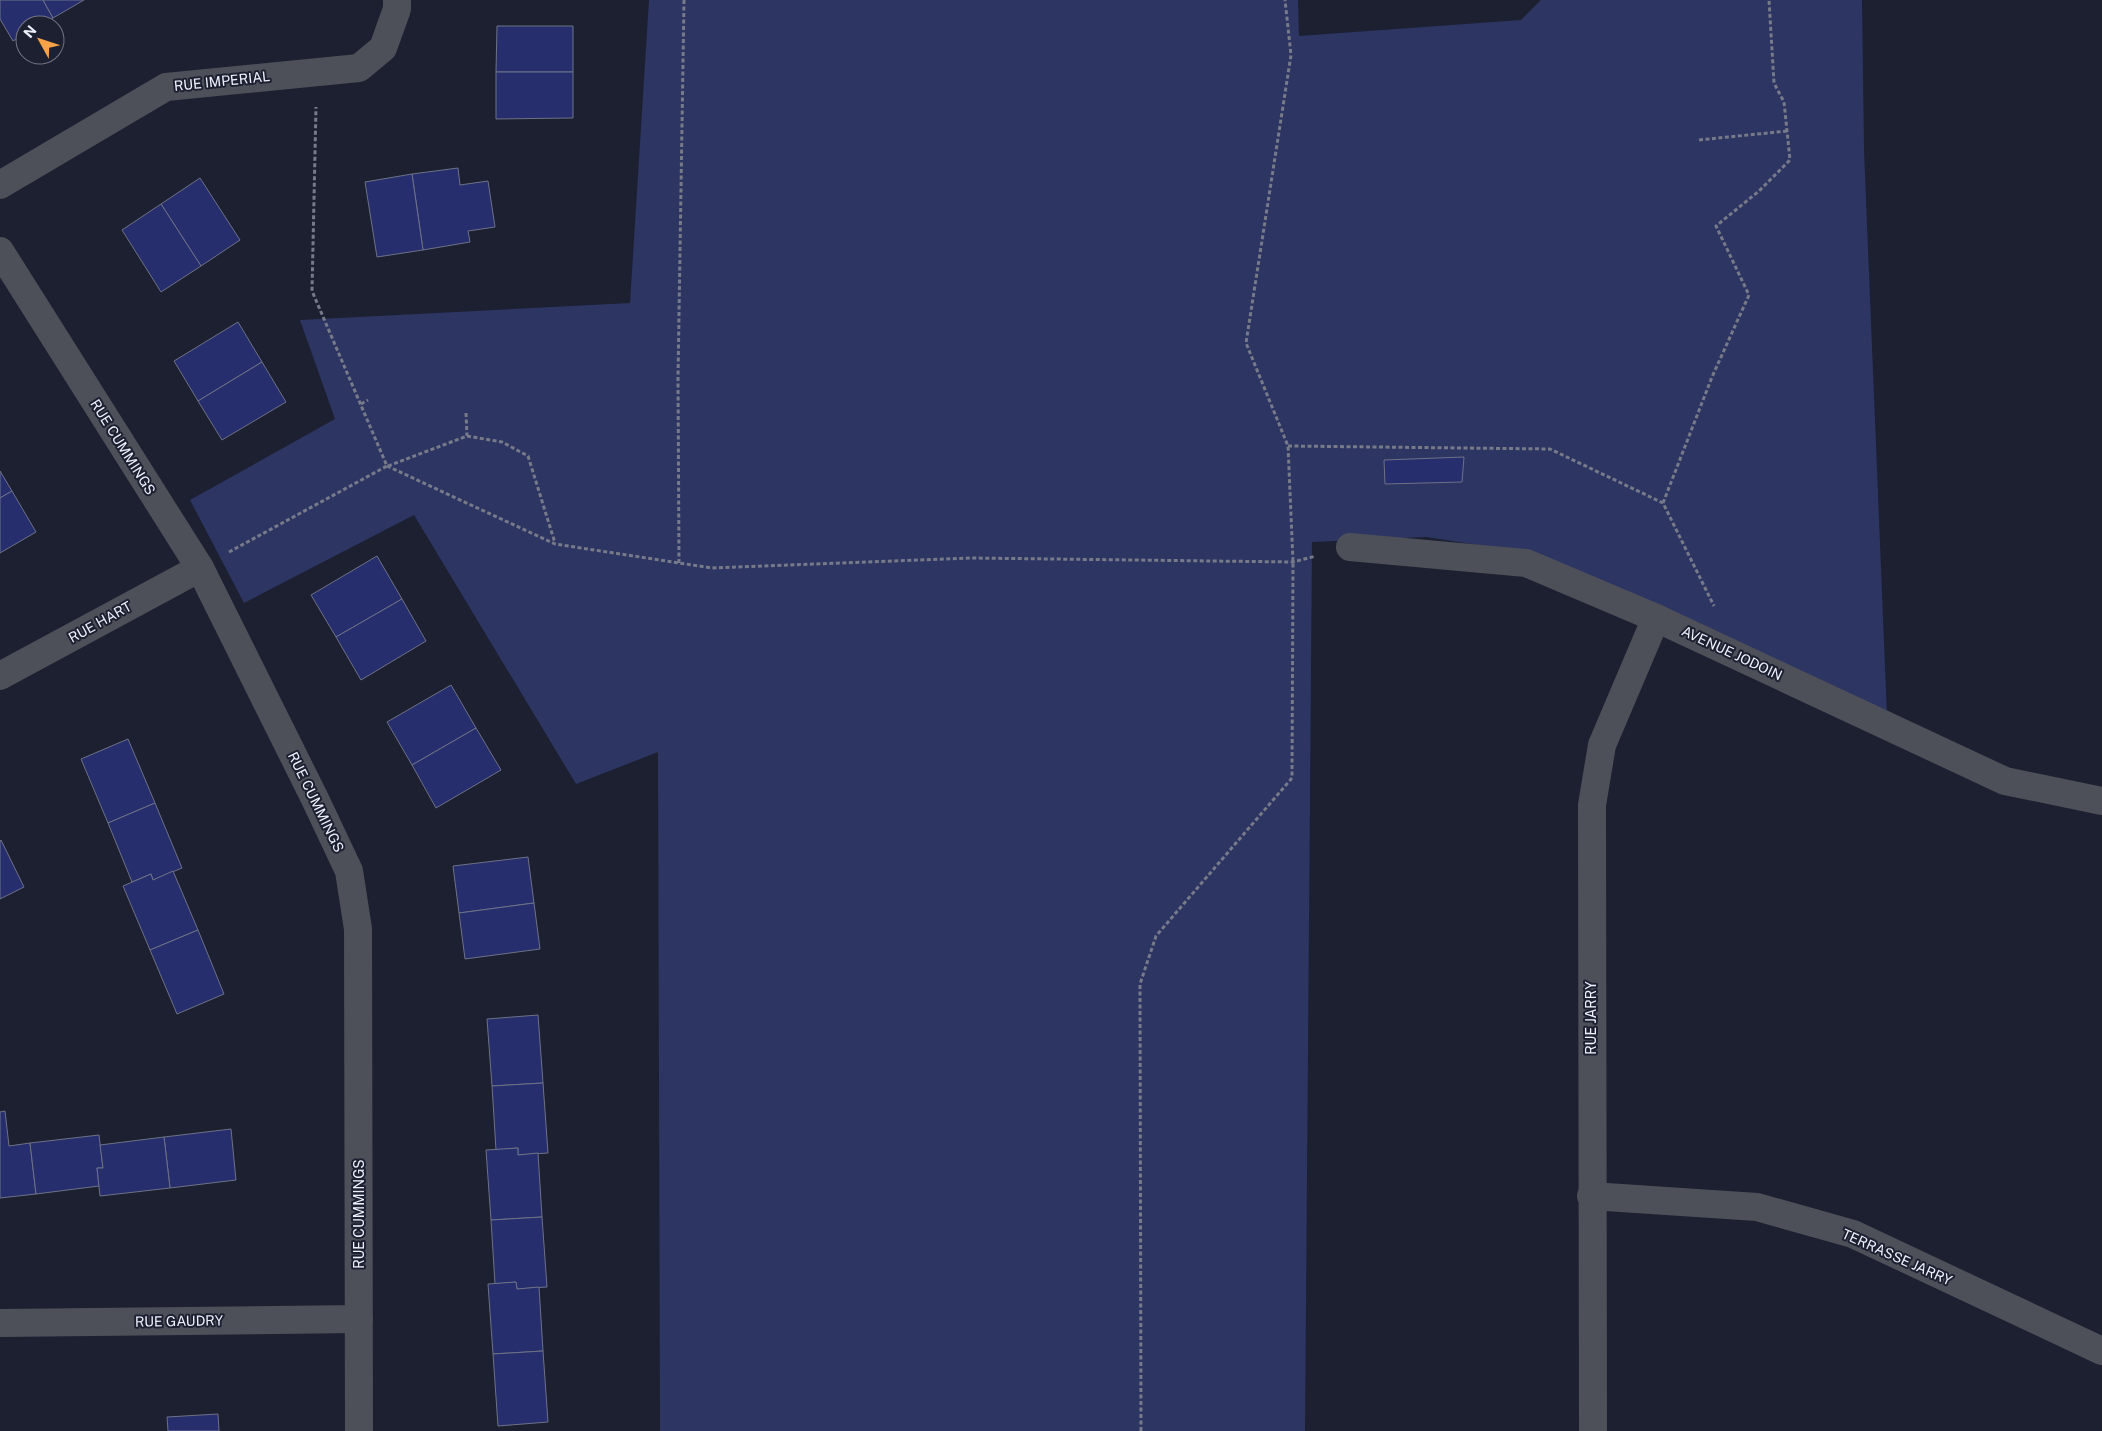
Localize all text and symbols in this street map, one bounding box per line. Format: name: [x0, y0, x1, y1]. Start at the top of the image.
north arrow: [15, 15, 65, 65]
text: N: [20, 22, 40, 41]
street label: RUE IMPERIAL: [173, 68, 271, 94]
street label: RUE CUMMINGS: [87, 396, 159, 498]
street label: RUE HART: [66, 598, 134, 646]
street label: AVENUE JODOIN: [1679, 623, 1785, 683]
street label: RUE CUMMINGS: [285, 749, 347, 855]
street label: RUE JARRY: [1583, 981, 1599, 1055]
street label: RUE CUMMINGS: [351, 1159, 367, 1269]
street label: TERRASSE JARRY: [1839, 1226, 1955, 1289]
street label: RUE GAUDRY: [135, 1312, 224, 1330]

